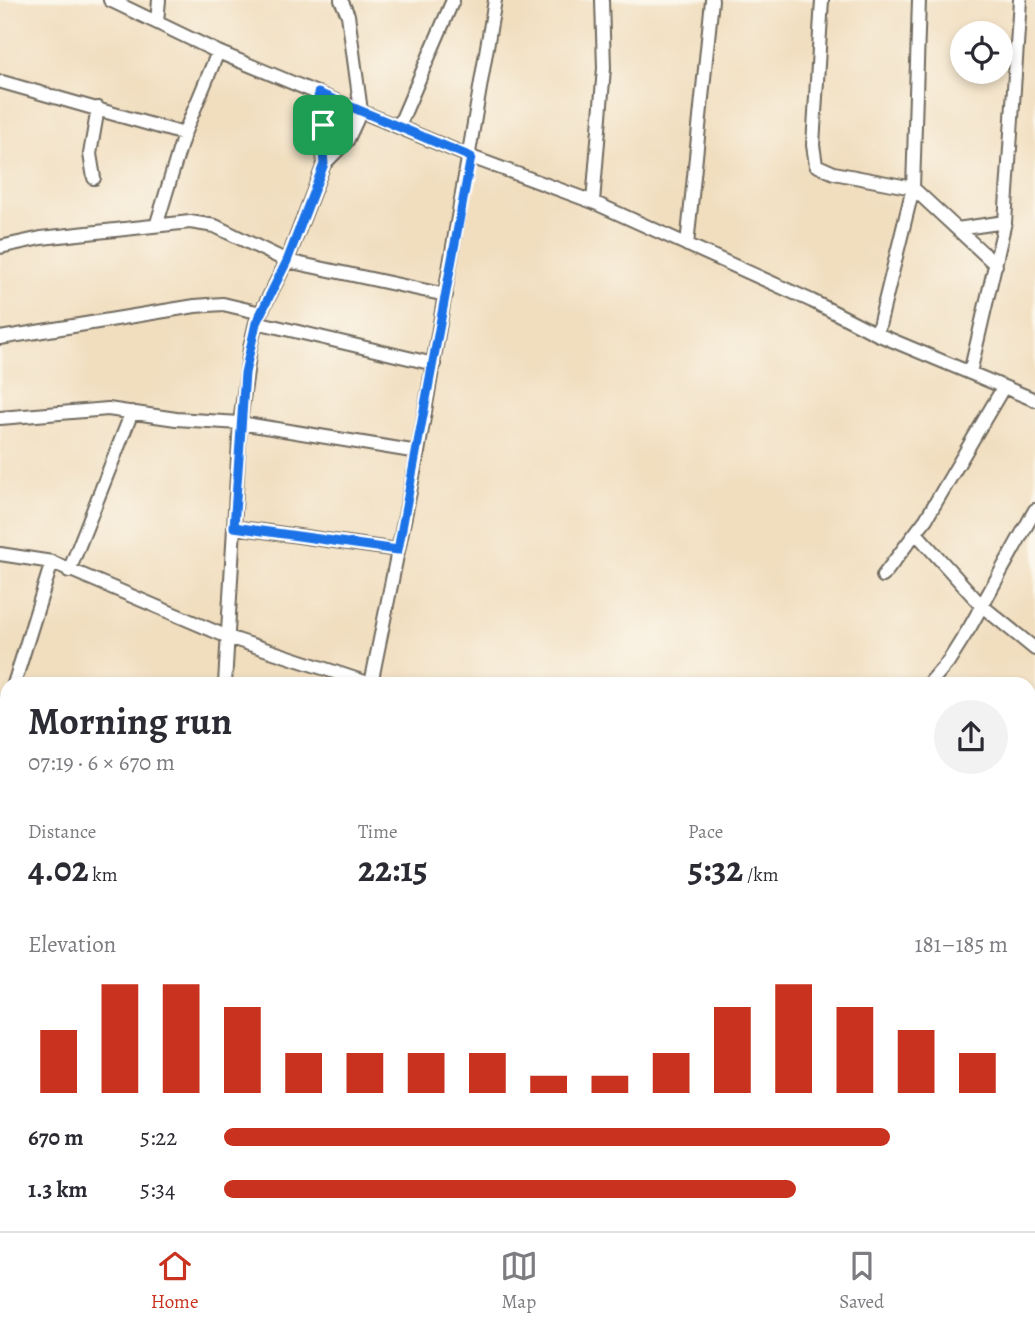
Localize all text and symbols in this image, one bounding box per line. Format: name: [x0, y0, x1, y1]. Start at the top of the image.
map controls: [950, 21, 1013, 84]
button: locate: [950, 21, 1013, 84]
pin: [293, 95, 353, 155]
icon: arrive: [304, 106, 342, 144]
text: Morning run: [28, 695, 232, 747]
button: share: [934, 700, 1008, 774]
text: 07:19 · 6 × 670 m: [28, 747, 175, 778]
text: Distance: [28, 819, 96, 845]
text: Time: [358, 819, 397, 845]
text: Pace: [688, 819, 723, 845]
text: 4.02: [28, 845, 89, 893]
text: 22:15: [358, 845, 428, 893]
text: 5:32: [688, 845, 743, 893]
text: km: [89, 862, 118, 888]
text: /km: [743, 862, 779, 888]
text: Elevation: [28, 929, 116, 960]
text: 181–185 m: [915, 929, 1008, 960]
text: 670 m: [28, 1122, 83, 1153]
text: 5:22: [140, 1122, 177, 1153]
text: 1.3 km: [28, 1174, 88, 1205]
text: 5:34: [140, 1174, 175, 1205]
tab: Home: [151, 1247, 198, 1315]
tab: Map: [500, 1247, 538, 1315]
tab: Saved: [839, 1247, 884, 1315]

